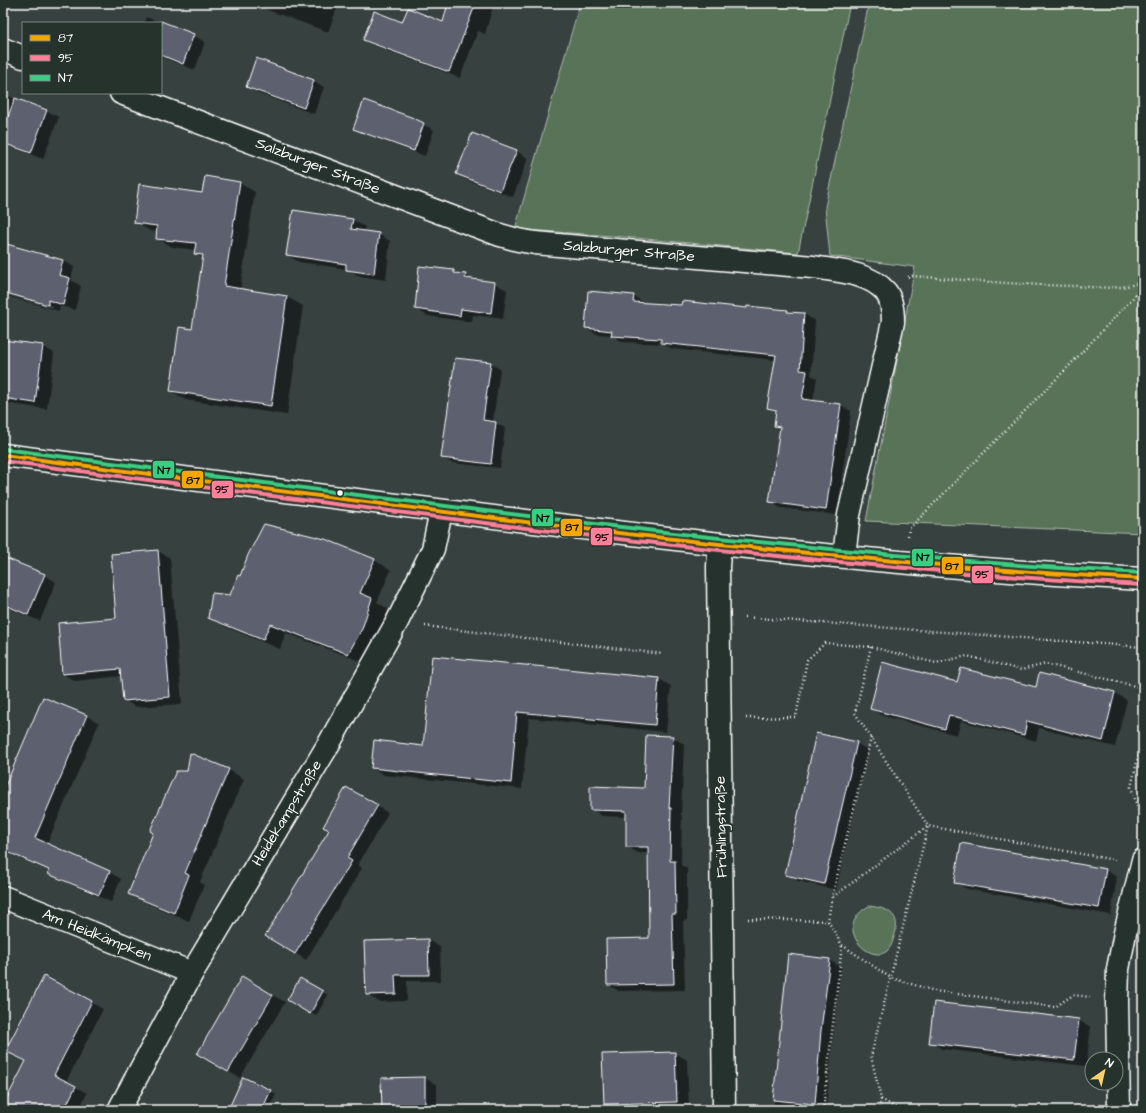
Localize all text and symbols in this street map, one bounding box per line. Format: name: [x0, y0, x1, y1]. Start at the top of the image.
legend: [22, 22, 162, 94]
text: 87: [58, 30, 74, 47]
text: 95: [58, 50, 74, 67]
text: N7: [58, 70, 74, 87]
street label: Salzburger Straße: [252, 133, 383, 200]
street label: Salzburger Straße: [562, 235, 696, 268]
line badge: N7: [152, 460, 175, 479]
text: N7: [157, 463, 171, 478]
line badge: 87: [181, 470, 204, 489]
text: 87: [186, 473, 200, 488]
line badge: 95: [211, 480, 234, 499]
text: 95: [215, 482, 229, 497]
unlabelled marker: [335, 488, 345, 498]
line badge: N7: [531, 508, 554, 527]
text: N7: [536, 511, 550, 526]
line badge: 87: [560, 518, 583, 537]
text: 87: [565, 520, 579, 535]
line badge: 95: [590, 527, 613, 546]
text: 95: [595, 530, 609, 545]
line badge: N7: [911, 548, 934, 567]
text: N7: [916, 550, 930, 565]
line badge: 87: [941, 556, 964, 575]
text: 87: [945, 559, 959, 574]
line badge: 95: [971, 565, 994, 584]
text: 95: [975, 567, 989, 582]
street label: Heidekampstraße: [247, 756, 327, 870]
street label: Frühlingstraße: [710, 776, 733, 878]
street label: Am Heidkämpken: [39, 904, 155, 967]
north arrow: [1084, 1051, 1124, 1091]
text: N: [1102, 1055, 1116, 1071]

